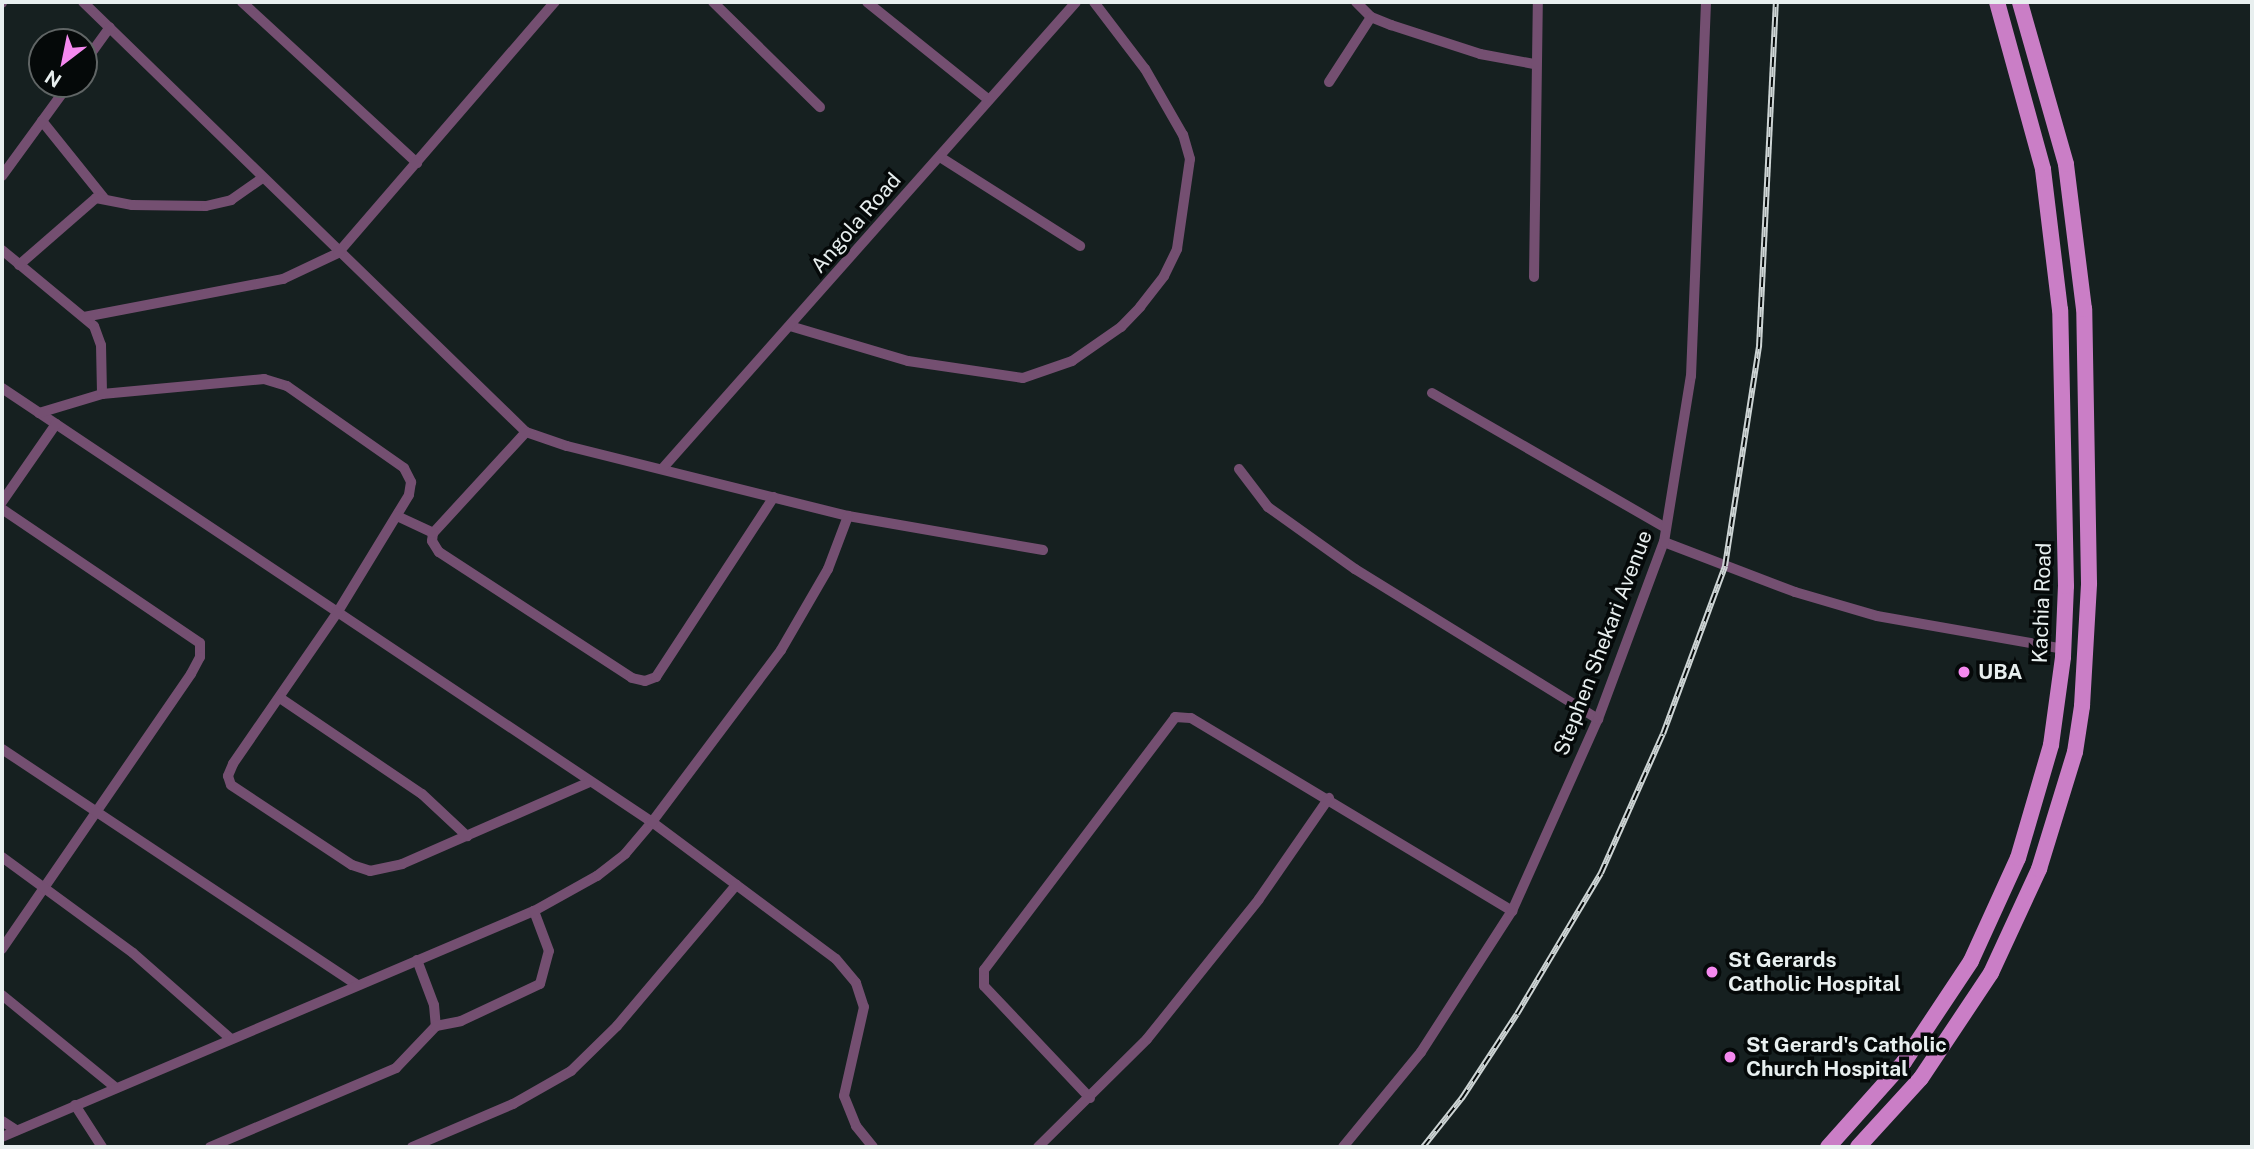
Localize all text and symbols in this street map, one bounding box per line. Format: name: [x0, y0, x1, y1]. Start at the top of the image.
north arrow: [28, 28, 98, 98]
text: N: [41, 66, 65, 92]
street label: Angola Road: [806, 168, 906, 278]
street label: Stephen Shekari Avenue: [1548, 527, 1658, 759]
street label: Kachia Road: [2027, 542, 2057, 664]
place label: UBA: [1978, 659, 2023, 685]
marker: UBA: [1956, 664, 1972, 680]
place label: St Gerards Catholic Hospital: [1728, 947, 1901, 997]
marker: St Gerards Catholic Hospital: [1702, 962, 1722, 982]
place label: St Gerard's Catholic Church Hospital: [1746, 1032, 1947, 1082]
marker: St Gerard's Catholic Church Hospital: [1720, 1047, 1740, 1067]

